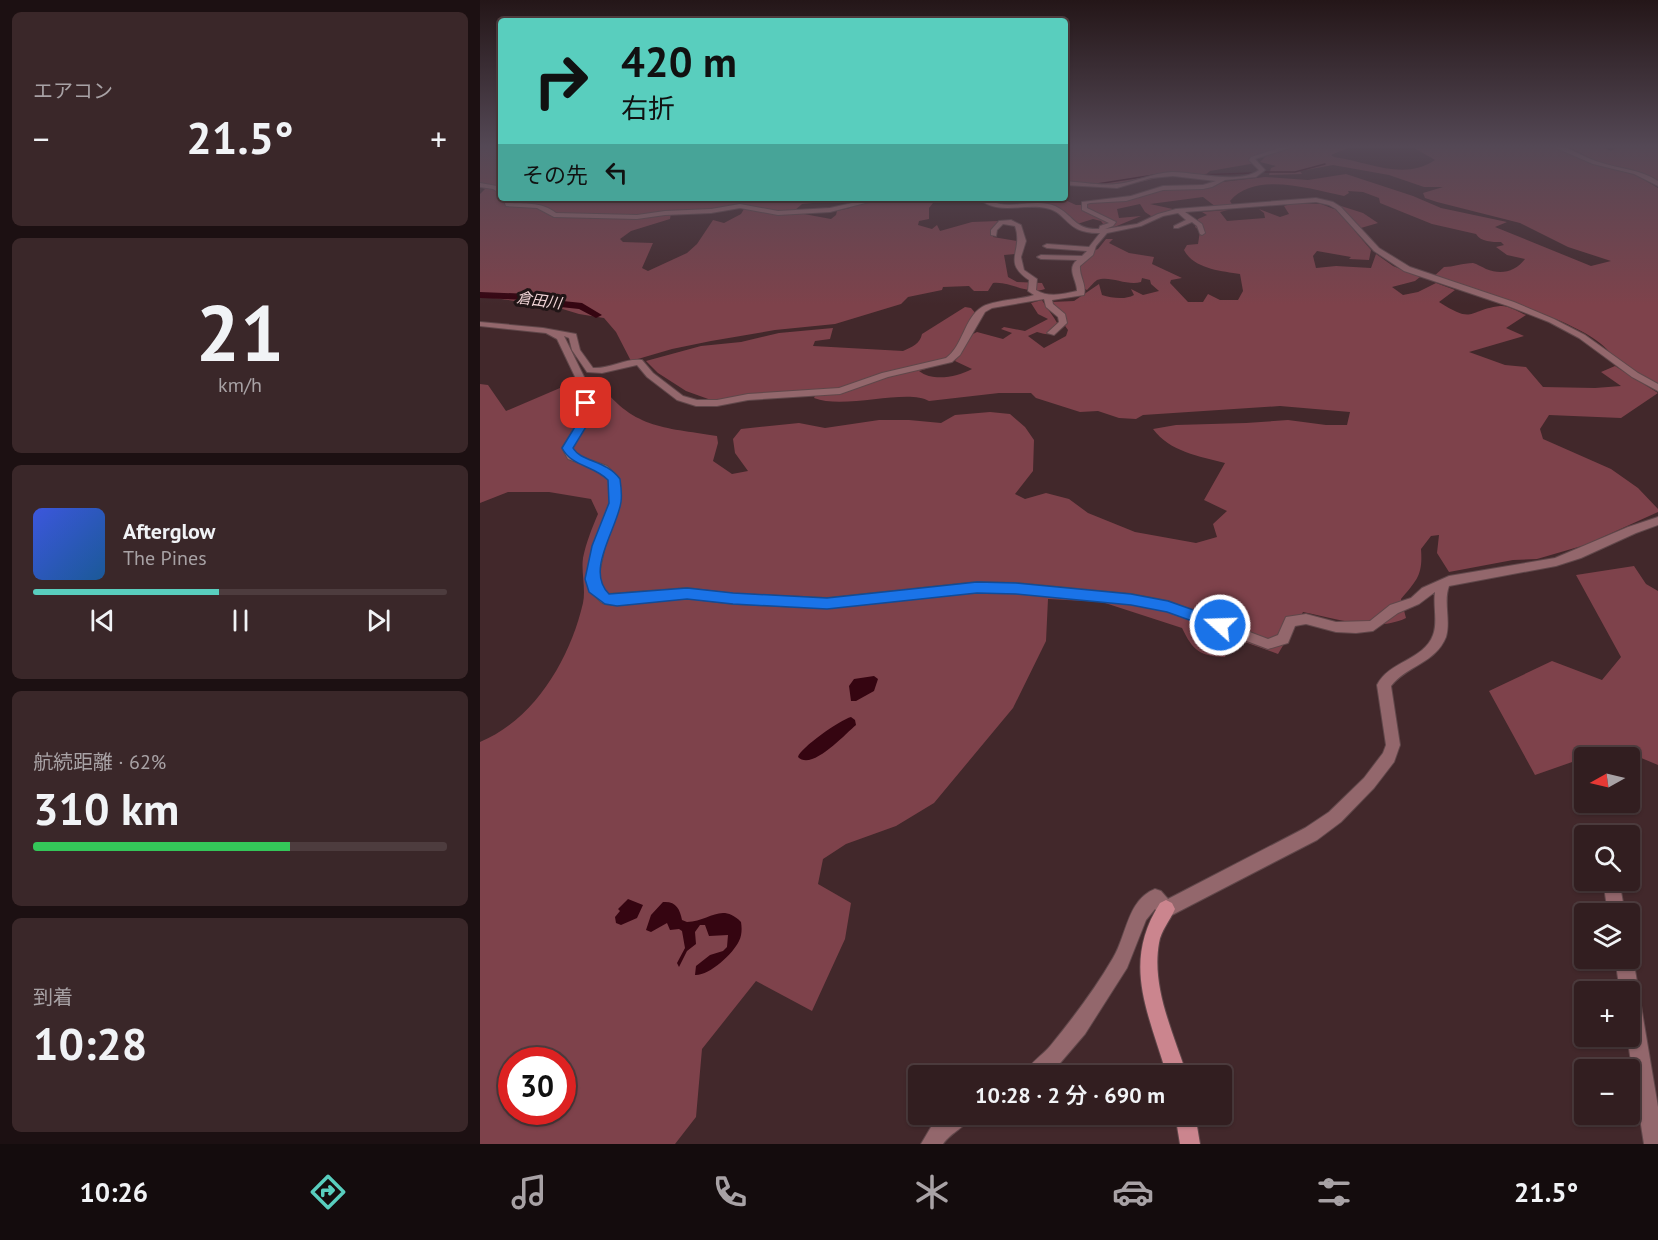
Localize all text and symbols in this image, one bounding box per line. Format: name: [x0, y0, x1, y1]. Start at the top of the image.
text: 420 m: [621, 34, 737, 89]
icon: right: [522, 42, 600, 120]
text: エアコン: [33, 78, 113, 104]
text: 右折: [621, 91, 675, 125]
text: 21.5°: [186, 108, 294, 166]
text: −: [33, 117, 50, 160]
text: +: [430, 117, 447, 160]
icon: left: [600, 156, 633, 189]
text: その先: [522, 161, 588, 189]
text: 21: [196, 282, 284, 383]
water label: 倉田川: [515, 287, 565, 313]
text: km/h: [218, 372, 262, 398]
pin: [560, 377, 611, 428]
icon: arrive: [569, 386, 602, 419]
text: Afterglow: [123, 517, 215, 545]
text: The Pines: [123, 545, 207, 571]
position arrow: [1188, 593, 1252, 657]
icon: previous: [86, 604, 119, 637]
icon: pause: [224, 604, 257, 637]
icon: next: [362, 604, 395, 637]
north arrow: [1574, 747, 1640, 813]
map controls: [1574, 747, 1640, 1125]
text: 航続距離 · 62%: [33, 749, 166, 775]
text: 310 km: [33, 779, 179, 837]
button: search: [1574, 825, 1640, 891]
button: layers: [1574, 903, 1640, 969]
button: +: [1574, 981, 1640, 1047]
text: 到着: [33, 984, 73, 1010]
text: 10:28: [33, 1014, 147, 1072]
speed limit sign: 30: [498, 1047, 576, 1125]
button: −: [1574, 1059, 1640, 1125]
text: 10:28 · 2 分 · 690 m: [975, 1081, 1165, 1109]
icon: directions: [307, 1171, 349, 1213]
icon: music: [508, 1171, 550, 1213]
icon: phone: [709, 1171, 751, 1213]
icon: climate: [911, 1171, 953, 1213]
icon: car: [1112, 1171, 1154, 1213]
icon: filters: [1313, 1171, 1355, 1213]
text: 10:26: [80, 1175, 148, 1209]
text: 21.5°: [1514, 1175, 1578, 1209]

